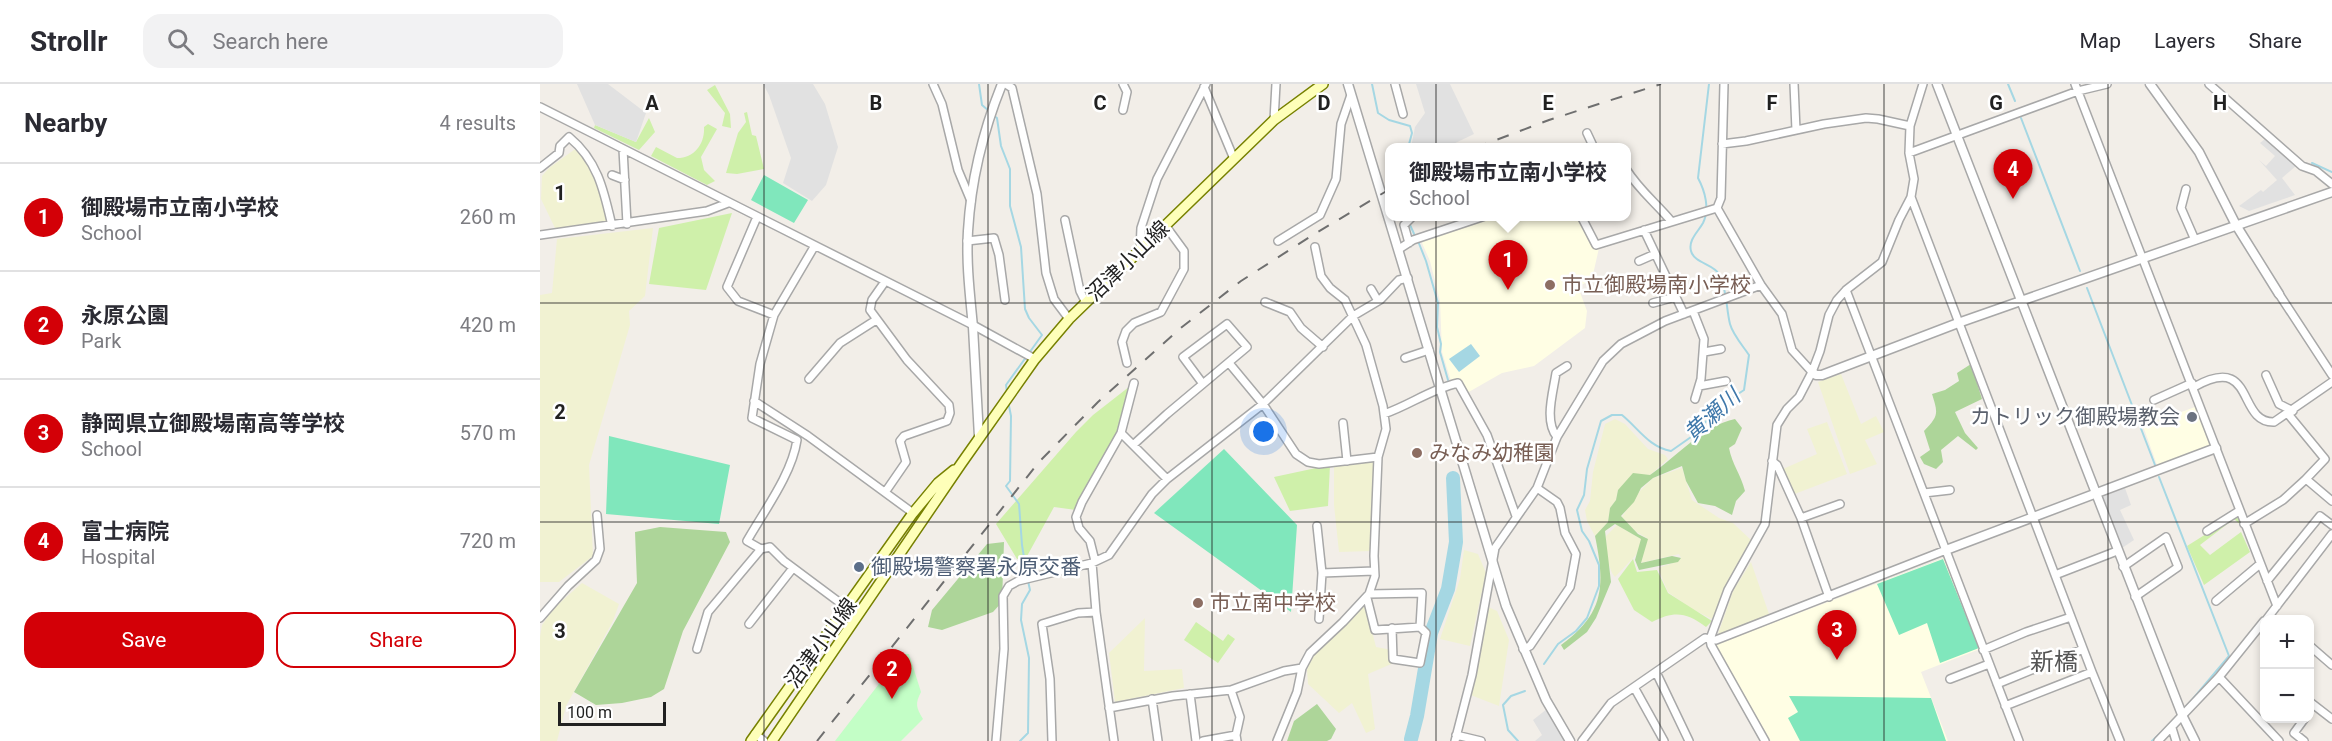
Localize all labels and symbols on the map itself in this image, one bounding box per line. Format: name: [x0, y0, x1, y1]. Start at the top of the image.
text: A: [645, 91, 659, 115]
text: B: [870, 91, 882, 115]
text: C: [1093, 91, 1107, 115]
text: D: [1318, 91, 1331, 115]
text: E: [1542, 91, 1554, 115]
text: F: [1767, 91, 1778, 115]
text: G: [1989, 91, 2003, 115]
text: H: [2213, 91, 2227, 115]
pin: 4: [1994, 150, 2032, 199]
text: 1: [554, 181, 566, 205]
street label: 沼津小山線: [1082, 216, 1174, 306]
pin: 1: [1488, 240, 1528, 290]
place label: 市立御殿場南小学校: [1562, 273, 1751, 297]
marker: 市立御殿場南小学校: [1543, 278, 1557, 292]
water label: 黄瀬川: [1679, 382, 1746, 446]
text: 2: [554, 400, 566, 424]
place label: カトリック御殿場教会: [1970, 405, 2180, 429]
marker: カトリック御殿場教会: [2185, 410, 2199, 424]
your location: [1249, 417, 1278, 446]
place label: みなみ幼稚園: [1429, 441, 1555, 465]
marker: みなみ幼稚園: [1410, 446, 1424, 460]
place label: 御殿場警察署永原交番: [871, 555, 1081, 579]
marker: 御殿場警察署永原交番: [852, 560, 866, 574]
place label: 市立南中学校: [1210, 591, 1336, 615]
street label: 沼津小山線: [780, 593, 862, 693]
marker: 市立南中学校: [1191, 596, 1205, 610]
pin: 3: [1818, 610, 1856, 660]
text: 3: [554, 619, 566, 643]
district label: 新橋: [2030, 648, 2078, 676]
pin: 2: [872, 650, 912, 699]
scale bar: [558, 699, 666, 726]

